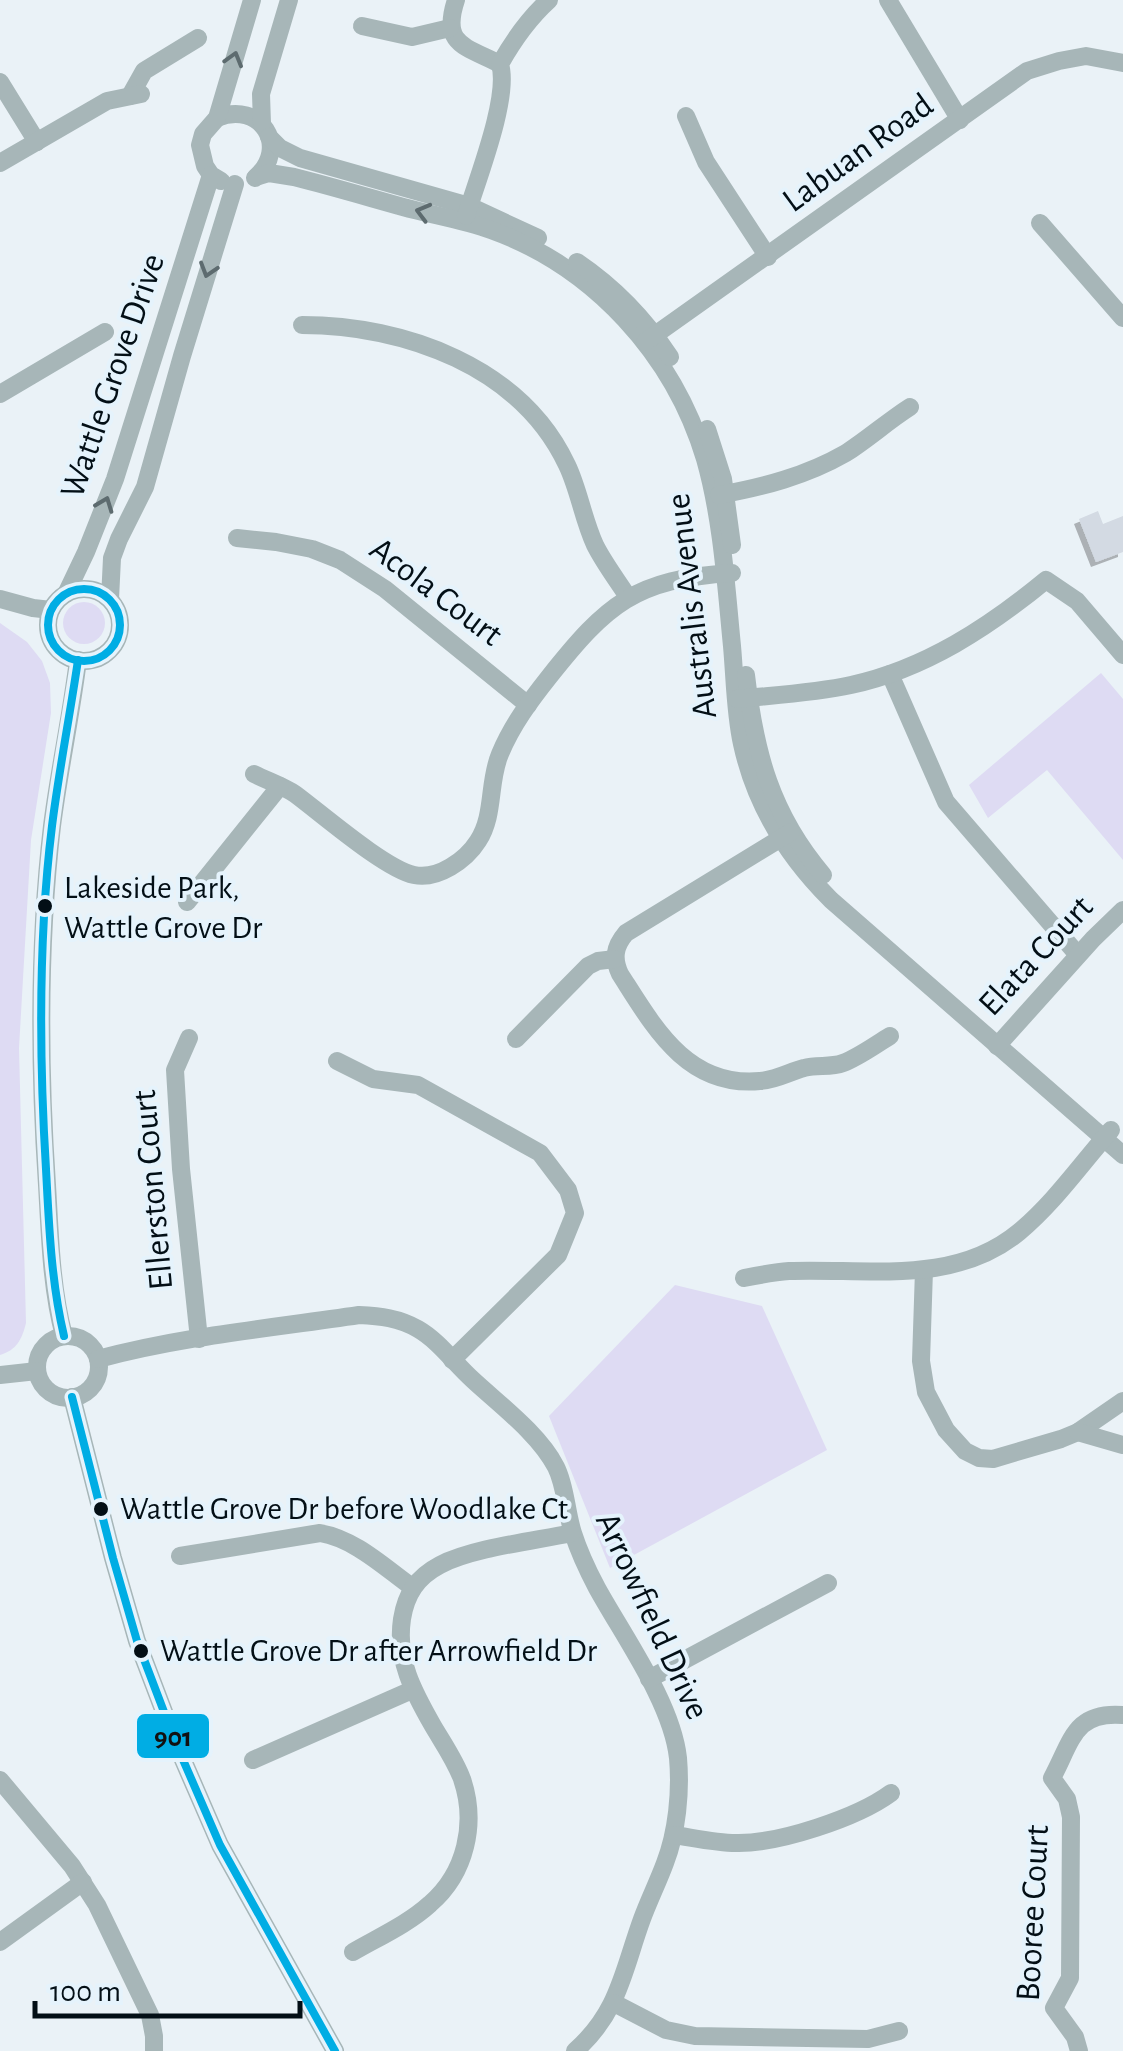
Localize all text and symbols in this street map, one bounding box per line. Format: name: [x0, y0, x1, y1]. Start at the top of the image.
one-way arrow: [223, 51, 244, 68]
street label: Labuan Road: [777, 87, 939, 219]
one-way arrow: [415, 203, 432, 224]
street label: Wattle Grove Drive: [55, 249, 171, 503]
one-way arrow: [199, 260, 220, 277]
street label: Australis Avenue: [661, 491, 723, 721]
one-way arrow: [93, 497, 113, 514]
street label: Acola Court: [363, 531, 509, 653]
place label: Lakeside Park, Wattle Grove Dr: [64, 872, 263, 944]
street label: Elata Court: [972, 889, 1100, 1023]
marker: Lakeside Park, Wattle Grove Dr: [35, 896, 55, 916]
street label: Ellerston Court: [127, 1089, 179, 1291]
place label: Wattle Grove Dr before Woodlake Ct: [120, 1493, 568, 1525]
marker: Wattle Grove Dr before Woodlake Ct: [91, 1499, 111, 1519]
street label: Arrowfield Drive: [589, 1507, 715, 1725]
place label: Wattle Grove Dr after Arrowfield Dr: [160, 1635, 598, 1667]
marker: Wattle Grove Dr after Arrowfield Dr: [131, 1641, 151, 1661]
line badge: 901: [135, 1712, 211, 1760]
text: 901: [154, 1724, 192, 1752]
street label: Booree Court: [1011, 1824, 1055, 2002]
scale bar: [35, 1956, 300, 2018]
text: 100 m: [50, 1977, 121, 2007]

